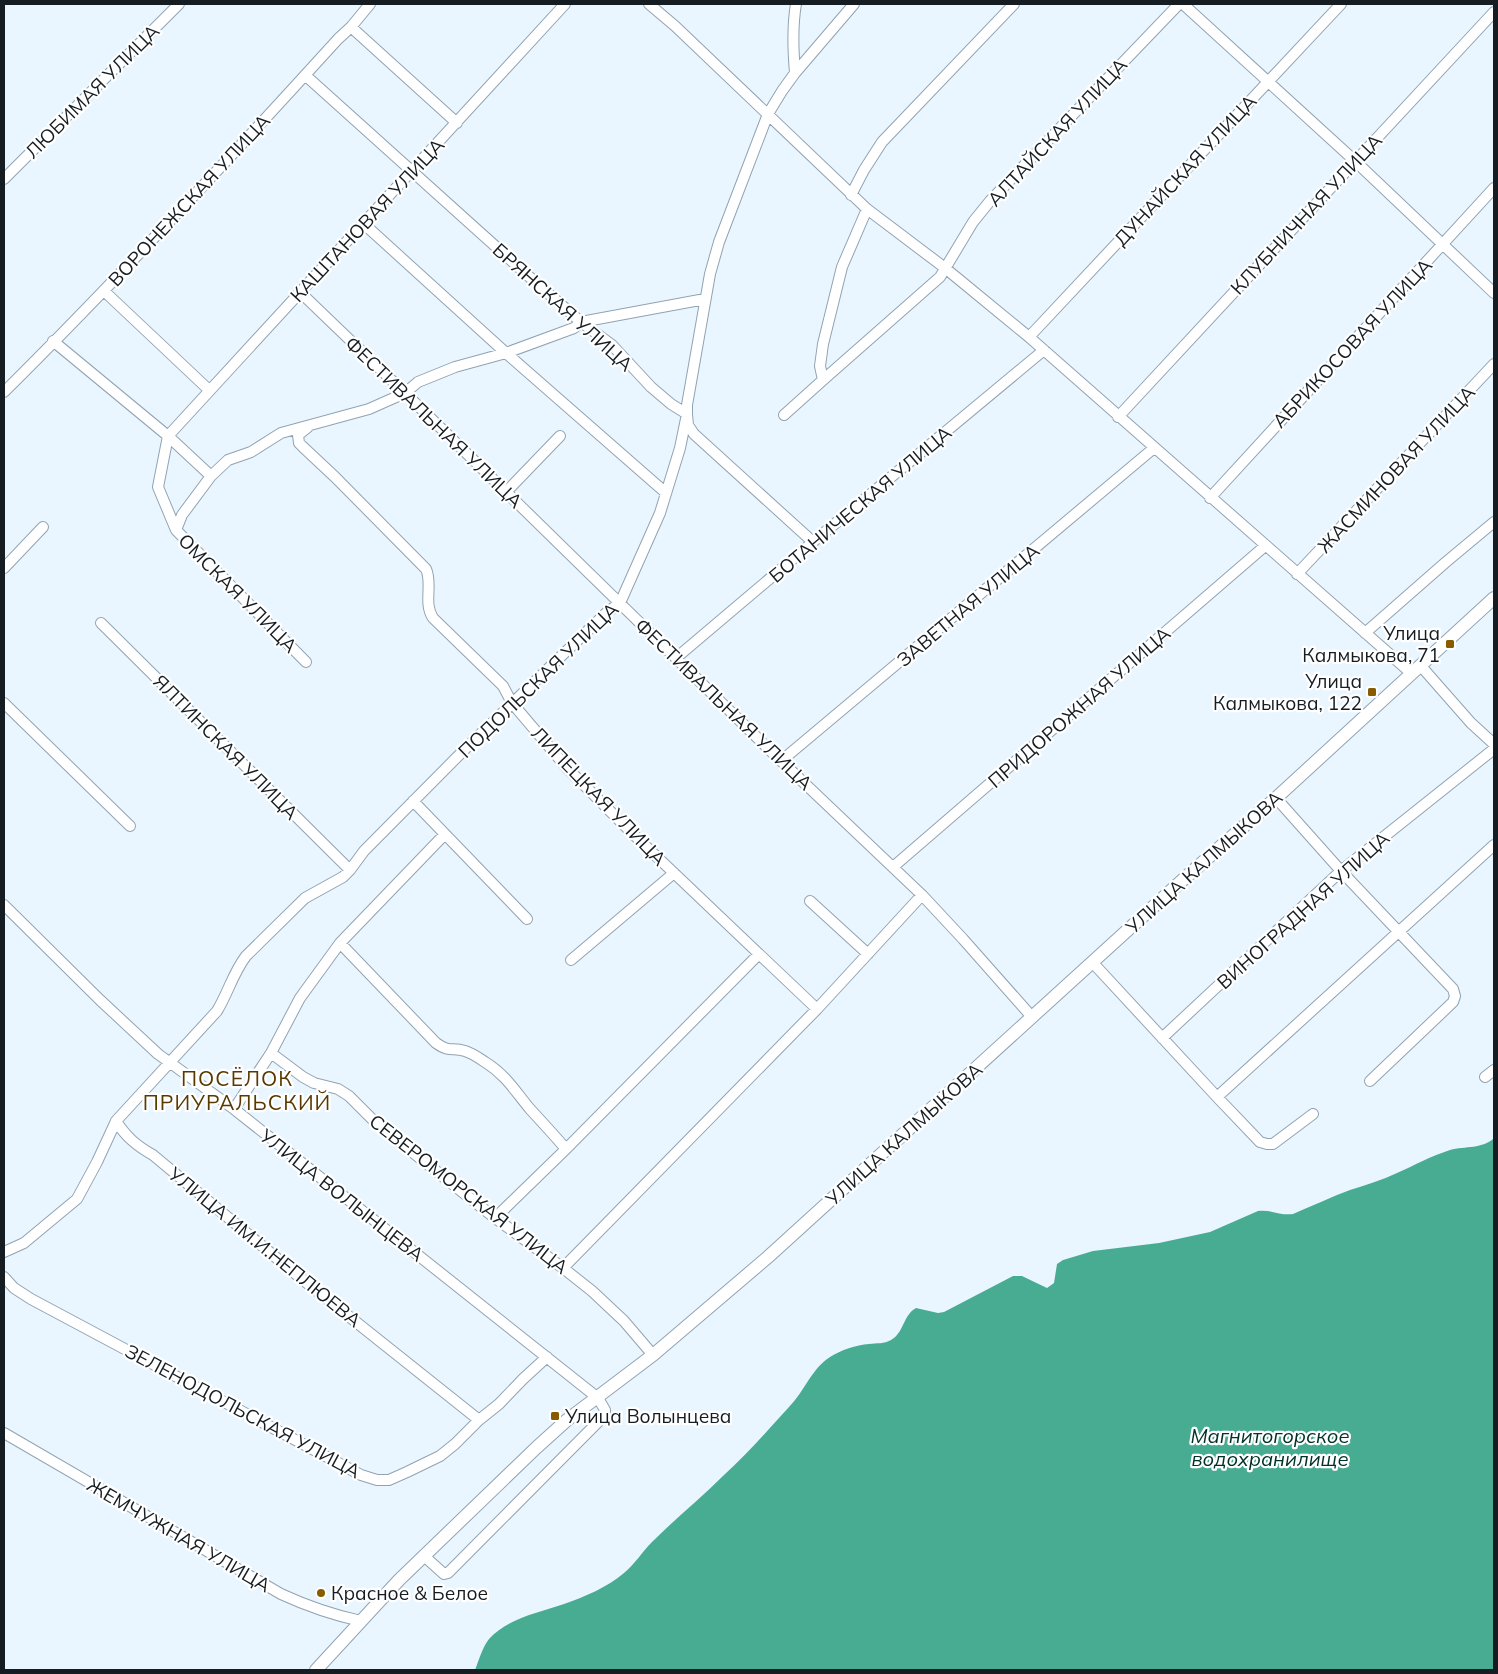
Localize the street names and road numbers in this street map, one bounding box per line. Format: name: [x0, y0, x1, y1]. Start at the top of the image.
street label: ЛЮБИМАЯ УЛИЦА: [20, 19, 164, 163]
street label: АЛТАЙСКАЯ УЛИЦА: [982, 53, 1132, 211]
street label: ДУНАЙСКАЯ УЛИЦА: [1109, 89, 1261, 251]
street label: ВОРОНЕЖСКАЯ УЛИЦА: [103, 109, 275, 291]
street label: КЛУБНИЧНАЯ УЛИЦА: [1225, 129, 1387, 299]
street label: КАШТАНОВАЯ УЛИЦА: [285, 133, 449, 307]
street label: БРЯНСКАЯ УЛИЦА: [488, 238, 638, 376]
street label: АБРИКОСОВАЯ УЛИЦА: [1267, 253, 1437, 433]
street label: ФЕСТИВАЛЬНАЯ УЛИЦА: [340, 331, 528, 513]
street label: ЖАСМИНОВАЯ УЛИЦА: [1312, 380, 1480, 558]
street label: БОТАНИЧЕСКАЯ УЛИЦА: [764, 420, 956, 588]
street label: ОМСКАЯ УЛИЦА: [173, 528, 303, 658]
street label: ЗАВЕТНАЯ УЛИЦА: [892, 538, 1044, 672]
street label: ПОДОЛЬСКАЯ УЛИЦА: [453, 597, 623, 763]
street label: ФЕСТИВАЛЬНАЯ УЛИЦА: [630, 613, 818, 795]
street label: ПРИДОРОЖНАЯ УЛИЦА: [983, 621, 1175, 793]
street label: ЯЛТИНСКАЯ УЛИЦА: [148, 669, 304, 825]
street label: ЛИПЕЦКАЯ УЛИЦА: [526, 721, 672, 871]
street label: УЛИЦА КАЛМЫКОВА: [1120, 785, 1287, 939]
street label: ВИНОГРАДНАЯ УЛИЦА: [1212, 826, 1394, 994]
street label: УЛИЦА КАЛМЫКОВА: [820, 1057, 987, 1211]
street label: СЕВЕРОМОРСКАЯ УЛИЦА: [365, 1109, 573, 1279]
street label: УЛИЦА ВОЛЫНЦЕВА: [254, 1123, 429, 1267]
street label: УЛИЦА ИМ.И.НЕПЛЮЕВА: [163, 1161, 366, 1332]
street label: ЗЕЛЕНОДОЛЬСКАЯ УЛИЦА: [121, 1339, 365, 1483]
street label: ЖЕМЧУЖНАЯ УЛИЦА: [83, 1473, 275, 1597]

